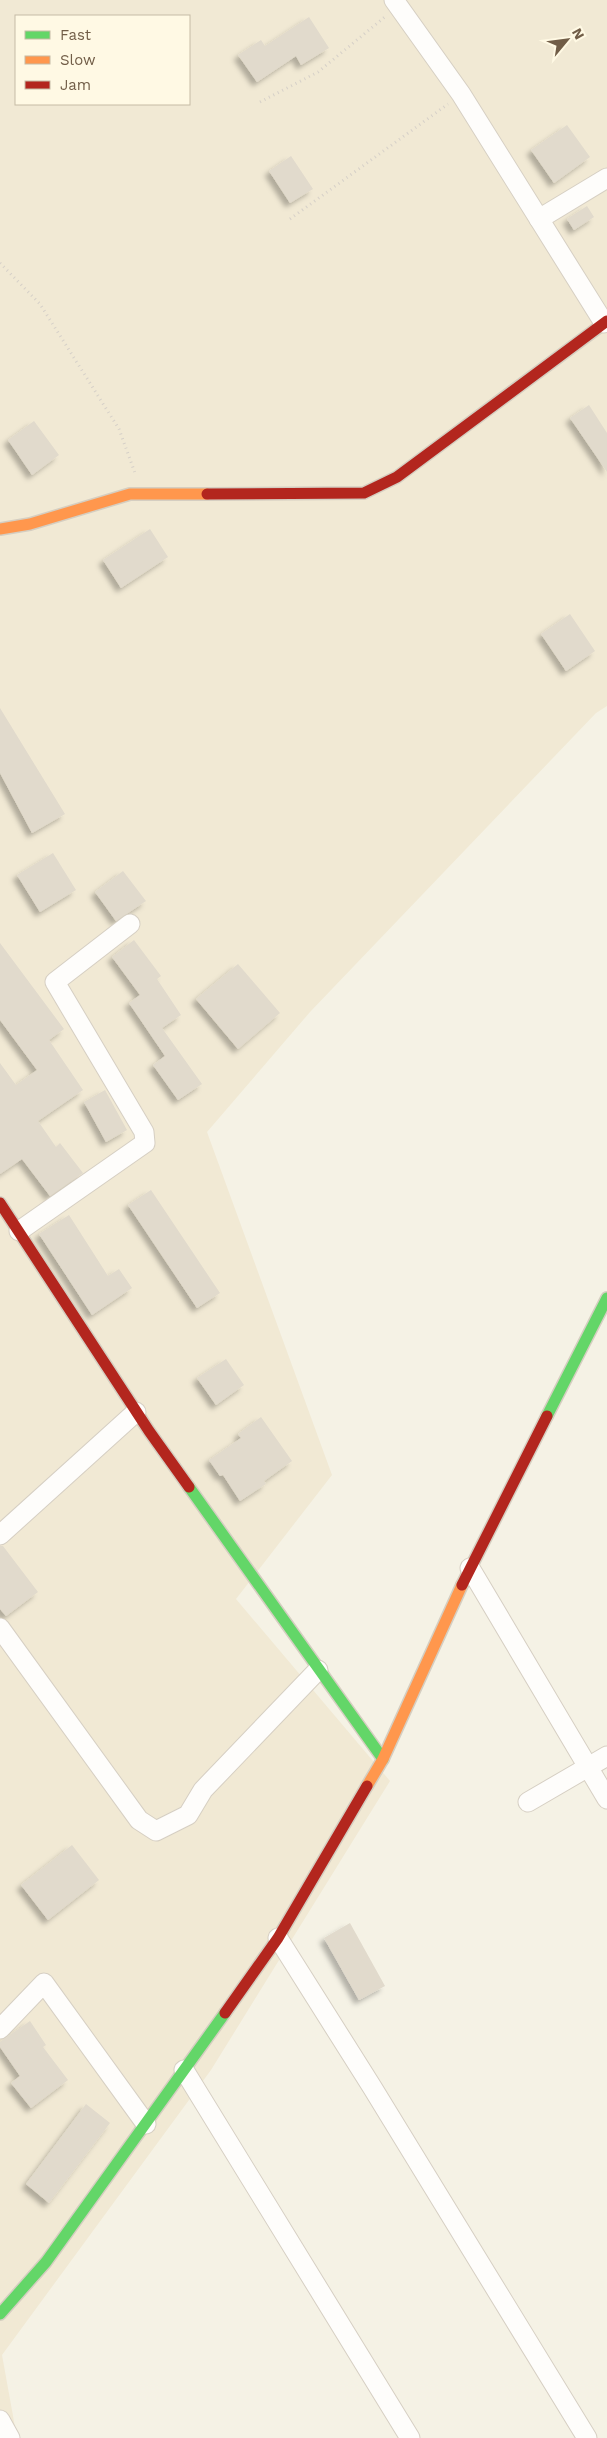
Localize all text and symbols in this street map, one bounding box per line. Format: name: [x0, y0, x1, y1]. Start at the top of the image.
legend: [15, 15, 190, 105]
north arrow: [542, 15, 592, 65]
text: N: [569, 25, 588, 42]
text: Fast: [60, 26, 92, 44]
text: Slow: [60, 51, 96, 69]
text: Jam: [60, 76, 91, 94]

